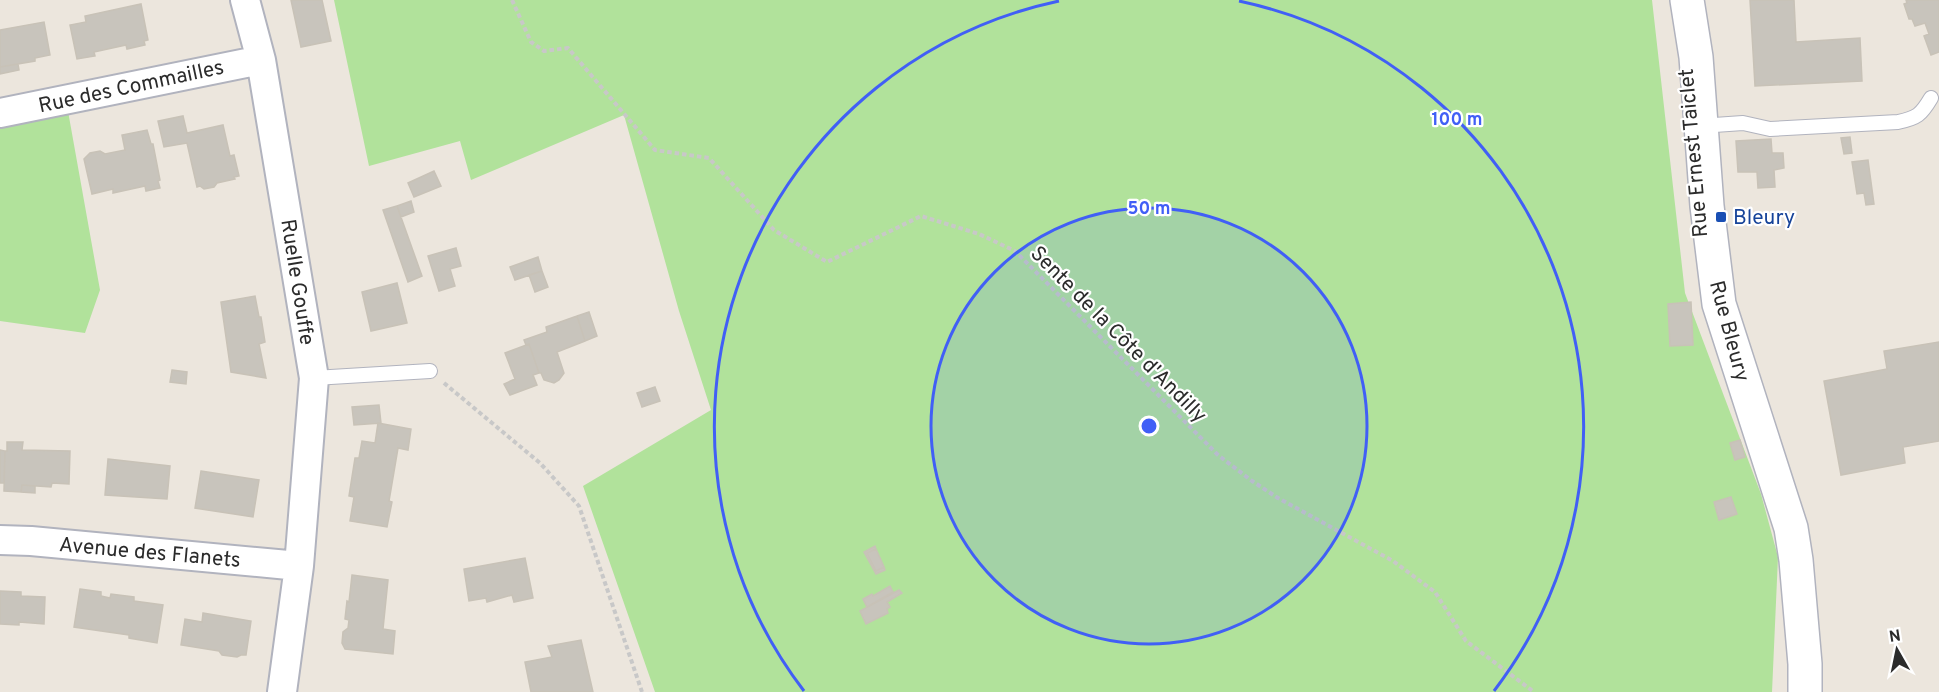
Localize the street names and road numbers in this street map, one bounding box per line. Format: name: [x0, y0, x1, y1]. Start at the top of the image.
street label: Rue des Commailles: [36, 55, 226, 120]
street label: Rue Ernest Taiclet: [1674, 67, 1715, 238]
street label: Ruelle Gouffe: [273, 217, 320, 347]
street label: Sente de la Côte d'Andilly: [1024, 241, 1212, 429]
street label: Rue Bleury: [1702, 278, 1755, 385]
street label: Avenue des Flanets: [58, 532, 242, 575]

